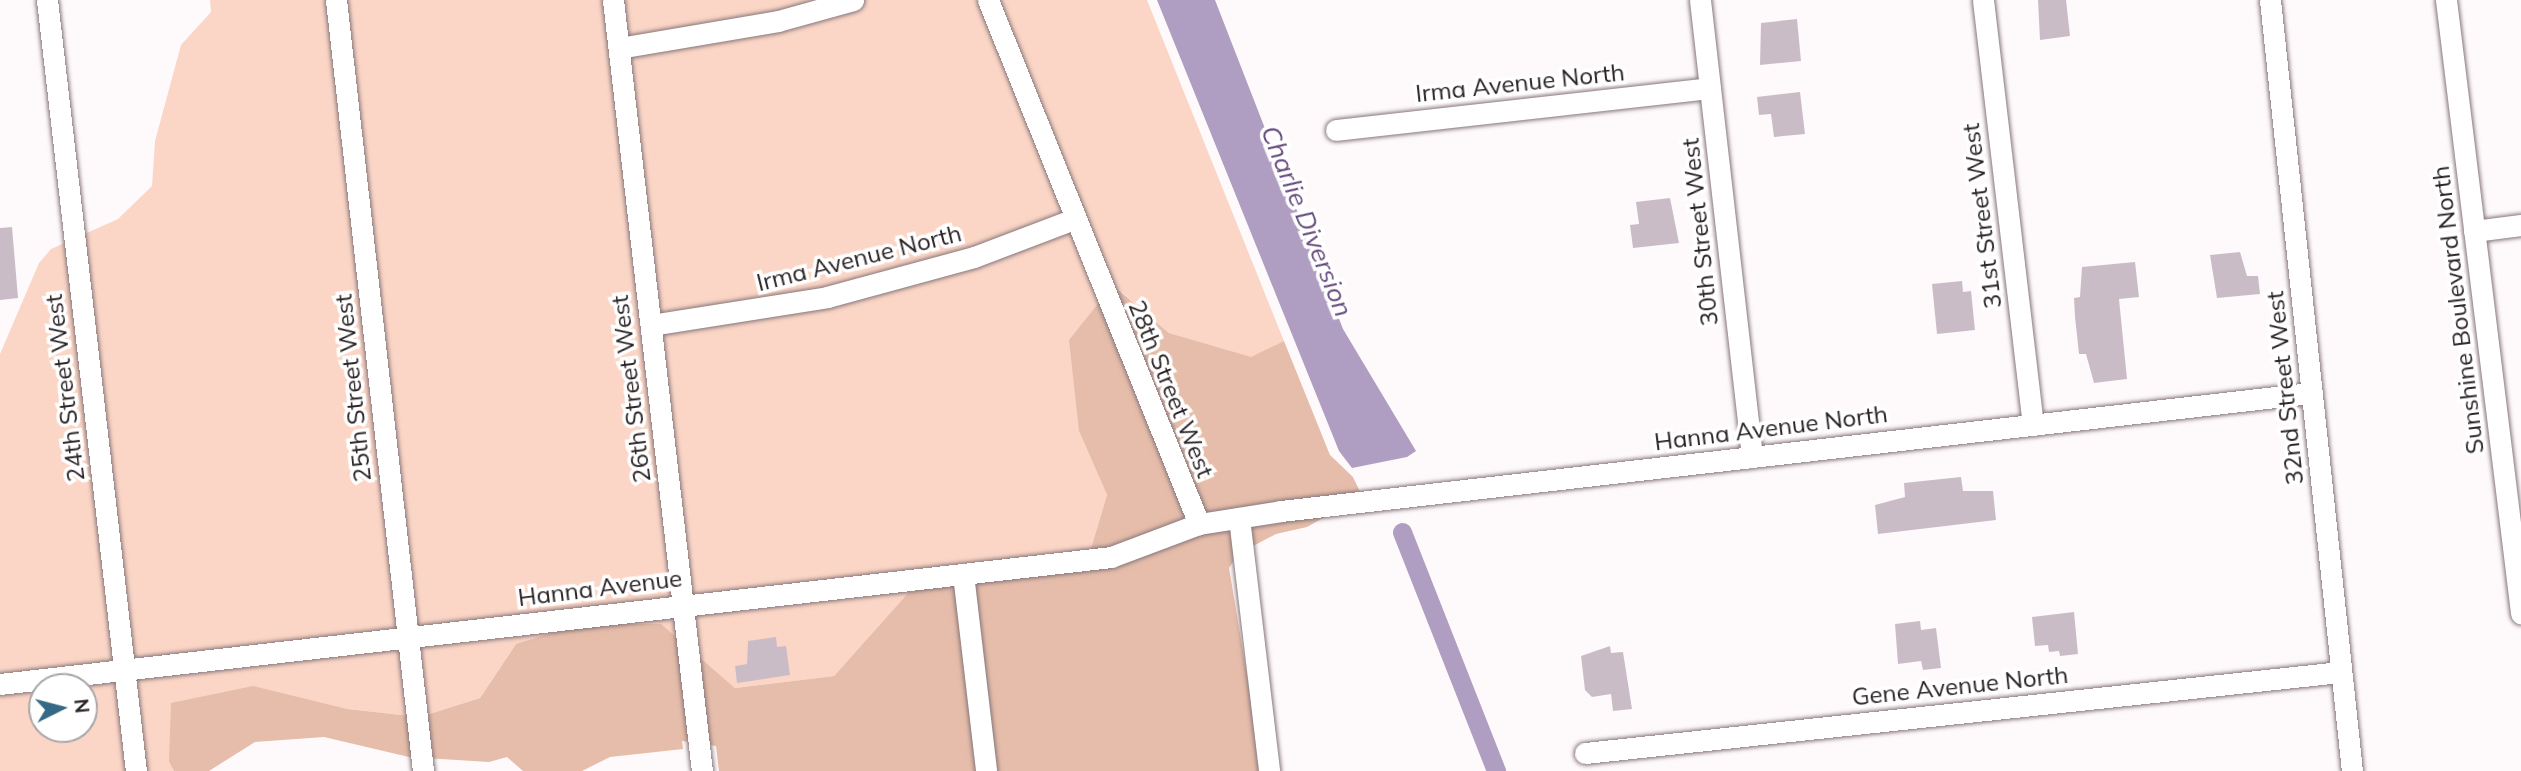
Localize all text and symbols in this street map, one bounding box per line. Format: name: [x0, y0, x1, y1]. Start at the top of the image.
street label: Irma Avenue North: [1414, 58, 1626, 108]
water label: Charlie Diversion: [1254, 121, 1360, 321]
street label: 31st Street West: [1956, 122, 2008, 310]
street label: 30th Street West: [1676, 137, 1724, 327]
street label: Sunshine Boulevard North: [2426, 164, 2490, 456]
street label: Irma Avenue North: [754, 219, 964, 297]
street label: 32nd Street West: [2261, 290, 2309, 486]
street label: 24th Street West: [39, 293, 91, 483]
street label: 25th Street West: [329, 293, 377, 483]
street label: 26th Street West: [605, 294, 657, 484]
street label: 28th Street West: [1122, 296, 1220, 482]
street label: Hanna Avenue North: [1653, 399, 1889, 457]
street label: Hanna Avenue: [516, 564, 684, 612]
street label: Gene Avenue North: [1850, 660, 2070, 712]
north arrow: [28, 673, 98, 743]
text: N: [69, 698, 95, 714]

